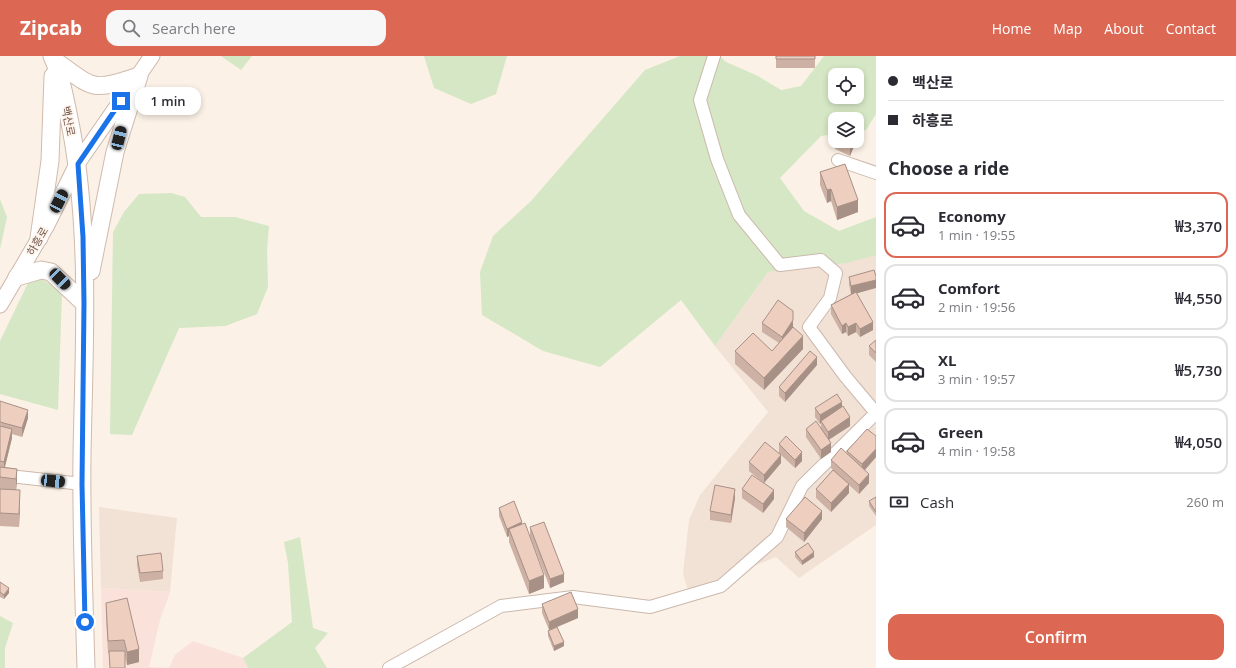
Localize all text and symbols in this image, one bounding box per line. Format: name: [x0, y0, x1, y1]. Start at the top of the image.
search box: [106, 10, 386, 46]
text: Zipcab: [20, 15, 82, 41]
icon: search: [120, 17, 142, 39]
text: Search here: [152, 18, 236, 38]
text: Home: [992, 19, 1031, 38]
text: Map: [1053, 19, 1082, 38]
text: About: [1104, 19, 1144, 38]
text: Contact: [1166, 19, 1216, 38]
map controls: [828, 68, 864, 148]
button: locate: [828, 68, 864, 104]
text: 백산로: [912, 72, 953, 92]
callout: 1 min: [135, 87, 201, 115]
route end: [112, 92, 130, 110]
text: 1 min: [150, 92, 186, 110]
street label: 백산로: [59, 105, 79, 137]
text: 하흥로: [912, 110, 953, 130]
button: layers: [828, 112, 864, 148]
car: [110, 125, 128, 151]
text: Choose a ride: [888, 156, 1009, 180]
car: [48, 188, 70, 214]
text: Economy: [938, 206, 1006, 226]
icon: car: [890, 207, 926, 243]
text: ₩3,370: [1175, 216, 1222, 236]
street label: 하흥로: [23, 224, 51, 258]
text: 1 min · 19:55: [938, 226, 1015, 244]
car: [47, 266, 73, 292]
text: Comfort: [938, 278, 1000, 298]
icon: car: [890, 279, 926, 315]
text: ₩4,550: [1175, 288, 1222, 308]
text: 2 min · 19:56: [938, 298, 1015, 316]
text: XL: [938, 350, 956, 370]
icon: car: [890, 351, 926, 387]
text: ₩5,730: [1175, 360, 1222, 380]
text: 3 min · 19:57: [938, 370, 1015, 388]
text: Green: [938, 422, 983, 442]
icon: car: [890, 423, 926, 459]
text: ₩4,050: [1175, 432, 1222, 452]
text: 4 min · 19:58: [938, 442, 1015, 460]
car: [40, 474, 66, 488]
icon: cash: [888, 491, 910, 513]
text: Cash: [920, 492, 954, 512]
text: 260 m: [1186, 493, 1224, 511]
route start: [76, 613, 94, 631]
button: Confirm: [888, 614, 1224, 660]

